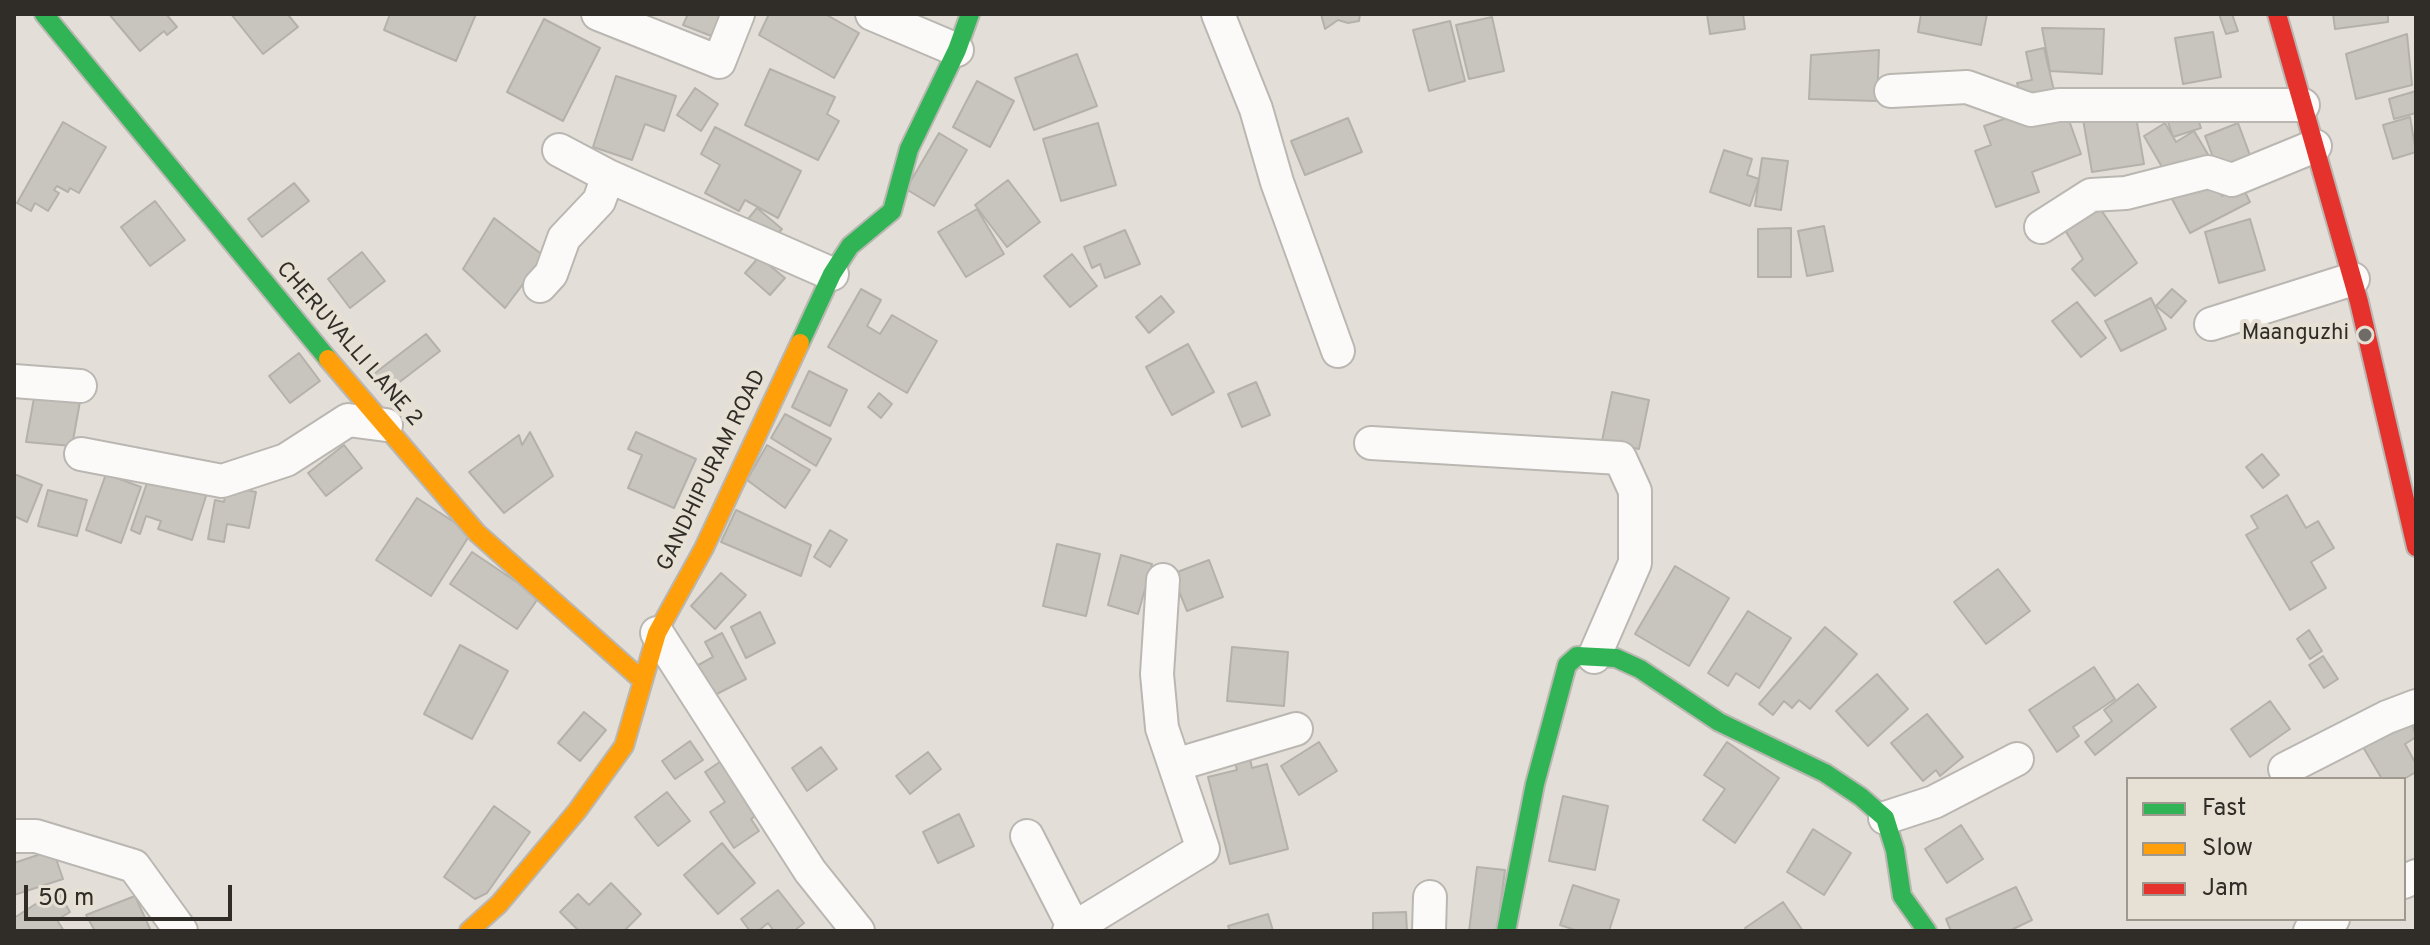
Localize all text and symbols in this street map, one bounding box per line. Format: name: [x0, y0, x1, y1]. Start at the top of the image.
street label: CHERUVALLI LANE 2: [269, 257, 427, 433]
place label: Maanguzhi: [2242, 322, 2349, 348]
marker: Maanguzhi: [2356, 326, 2374, 344]
street label: GANDHIPURAM ROAD: [653, 366, 773, 576]
legend: [2126, 777, 2406, 921]
text: Fast: [2202, 794, 2246, 824]
text: Slow: [2202, 834, 2253, 864]
scale bar: [28, 869, 236, 919]
text: Jam: [2202, 874, 2248, 904]
text: 50 m: [38, 884, 94, 914]

